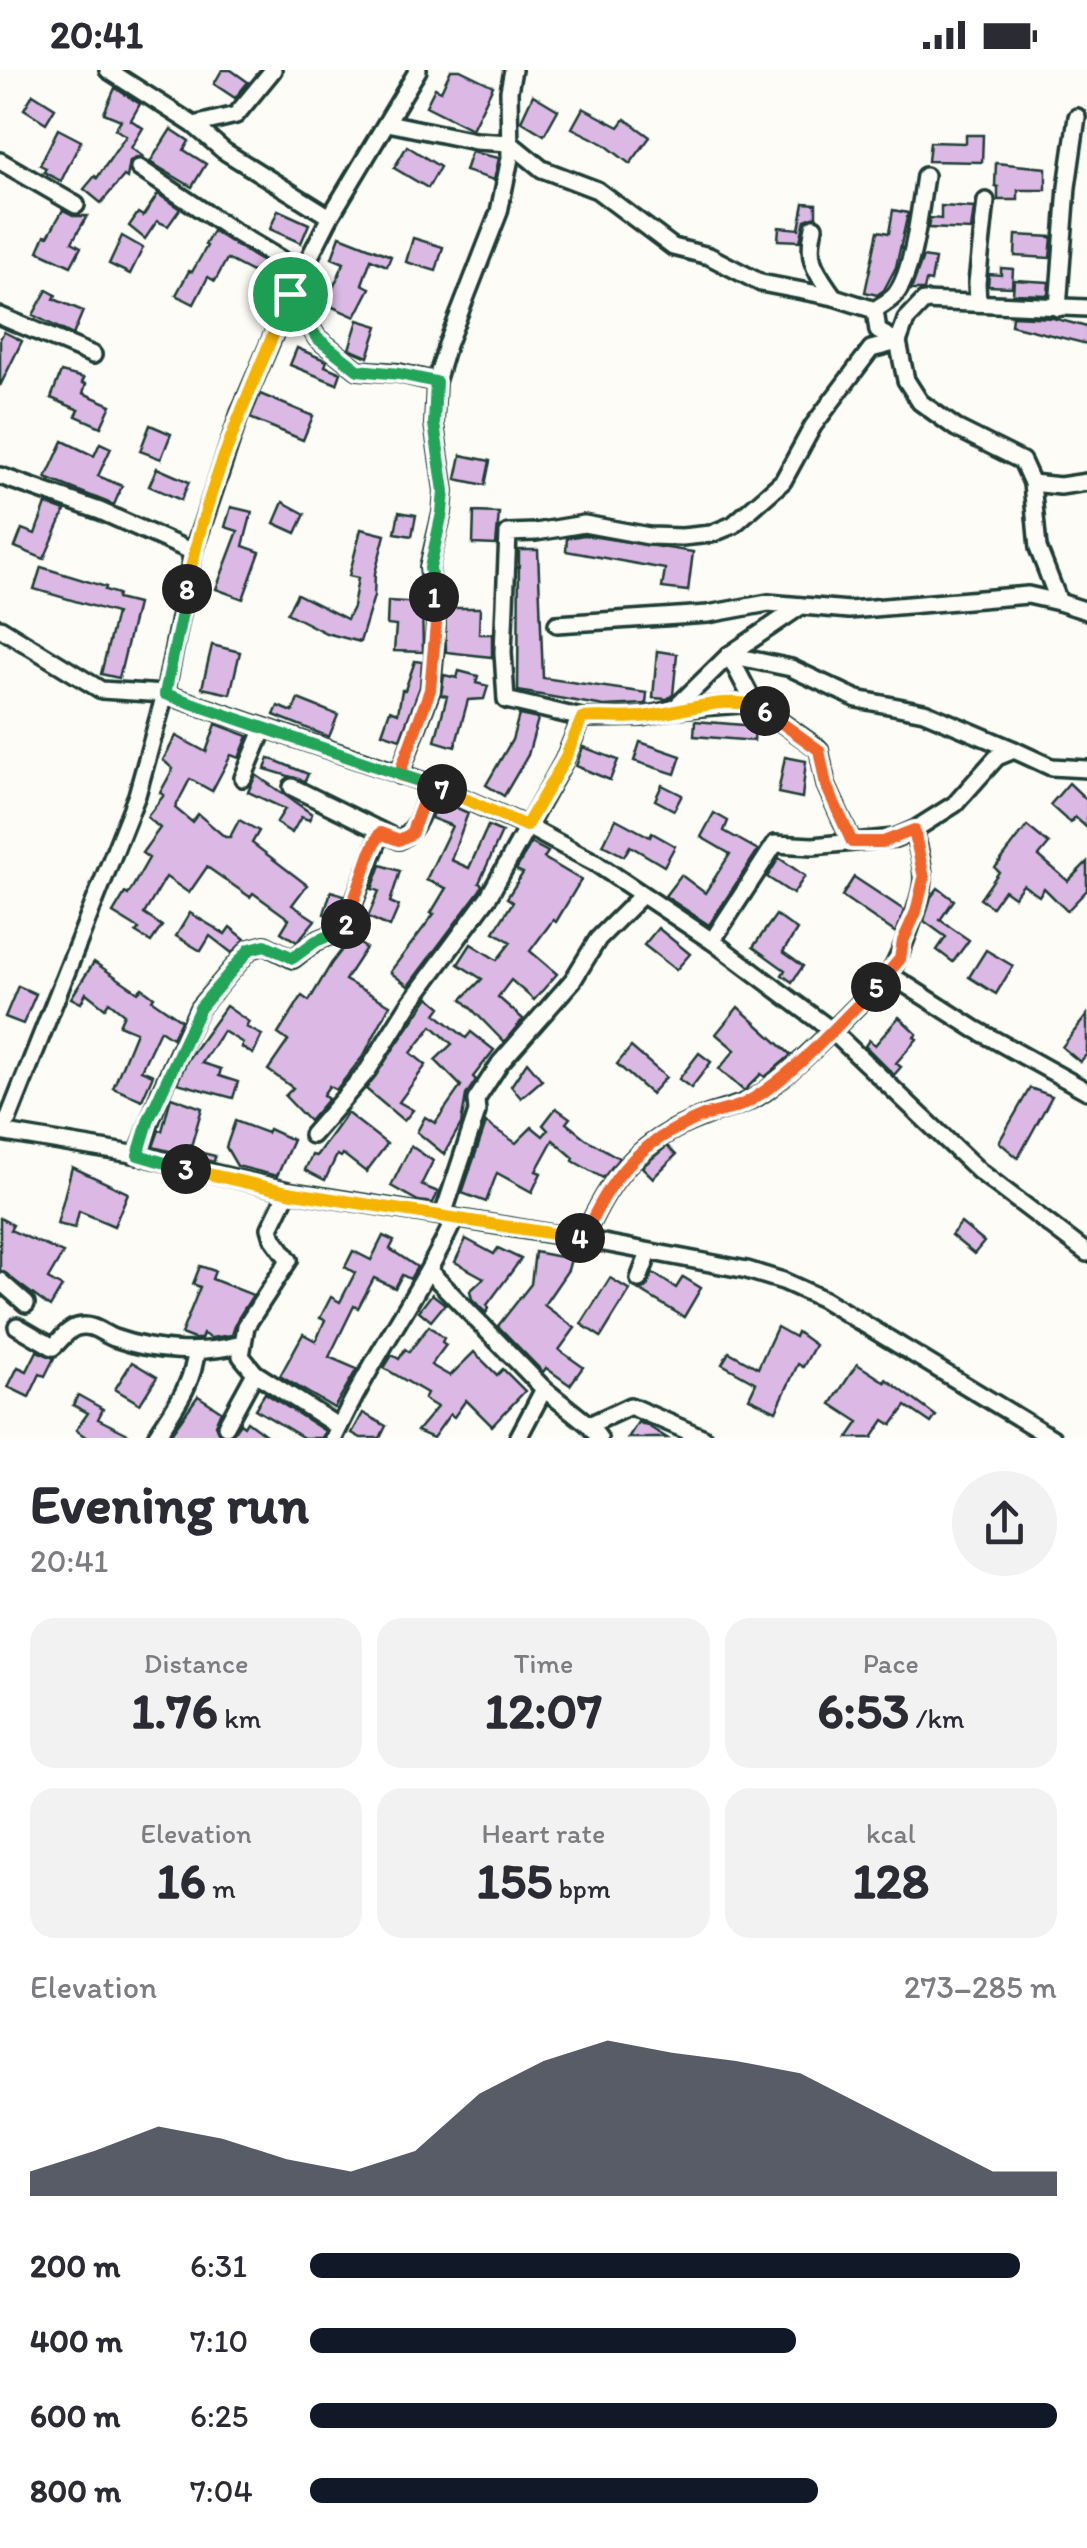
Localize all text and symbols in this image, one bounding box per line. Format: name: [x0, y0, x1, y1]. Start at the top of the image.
text: 20:41: [50, 12, 143, 58]
pin: [248, 252, 333, 337]
icon: arrive: [263, 267, 318, 322]
pin: 8: [162, 564, 212, 614]
text: 8: [179, 572, 195, 606]
pin: 1: [409, 572, 459, 622]
text: 1: [428, 580, 441, 614]
pin: 6: [740, 686, 790, 736]
text: 6: [758, 694, 772, 728]
pin: 7: [417, 764, 467, 814]
text: 7: [435, 772, 449, 806]
pin: 2: [321, 899, 371, 949]
text: 2: [339, 907, 353, 941]
pin: 5: [851, 962, 901, 1012]
text: 5: [869, 970, 883, 1004]
pin: 3: [161, 1144, 211, 1194]
text: 3: [178, 1152, 194, 1186]
pin: 4: [555, 1213, 605, 1263]
text: 4: [572, 1221, 588, 1255]
text: Evening run: [30, 1471, 309, 1537]
button: share: [952, 1471, 1057, 1576]
text: 20:41: [30, 1542, 108, 1580]
text: Distance: [144, 1646, 249, 1680]
text: Time: [514, 1646, 573, 1680]
text: Pace: [863, 1646, 919, 1680]
text: 1.76: [131, 1680, 218, 1741]
text: 12:07: [485, 1680, 602, 1741]
text: 6:53: [817, 1680, 909, 1741]
text: km: [218, 1701, 261, 1735]
text: /km: [909, 1701, 964, 1735]
text: Elevation: [141, 1816, 252, 1850]
text: Heart rate: [482, 1816, 605, 1850]
text: kcal: [866, 1816, 916, 1850]
text: 16: [156, 1850, 206, 1911]
text: 155: [477, 1850, 552, 1911]
text: 128: [852, 1850, 929, 1911]
text: m: [206, 1871, 236, 1905]
text: bpm: [552, 1871, 610, 1905]
text: Elevation: [30, 1968, 157, 2006]
text: 273–285 m: [904, 1968, 1057, 2006]
text: 200 m: [30, 2247, 120, 2285]
text: 6:31: [190, 2247, 247, 2285]
text: 400 m: [30, 2322, 123, 2360]
text: 7:10: [190, 2322, 248, 2360]
text: 600 m: [30, 2397, 120, 2435]
text: 6:25: [190, 2397, 248, 2435]
text: 800 m: [30, 2472, 121, 2510]
text: 7:04: [190, 2472, 253, 2510]

